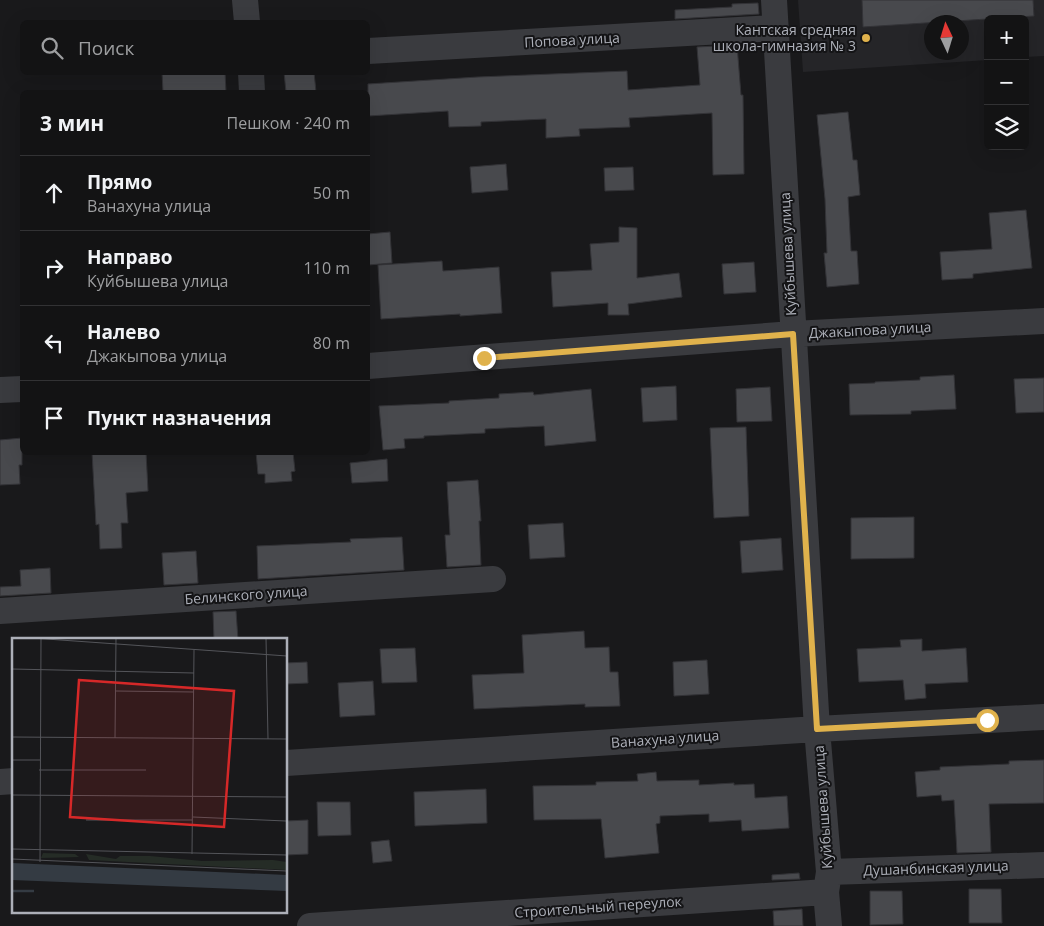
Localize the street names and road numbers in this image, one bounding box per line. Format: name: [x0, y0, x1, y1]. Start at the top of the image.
street label: Попова улица: [524, 28, 620, 51]
street label: Куйбышева улица: [775, 192, 800, 316]
street label: Джакыпова улица: [808, 317, 932, 342]
street label: Белинского улица: [184, 581, 308, 608]
street label: Ванахуна улица: [610, 725, 720, 752]
street label: Куйбышева улица: [809, 745, 836, 869]
street label: Душанбинская улица: [863, 855, 1009, 880]
street label: Строительный переулок: [514, 891, 683, 922]

